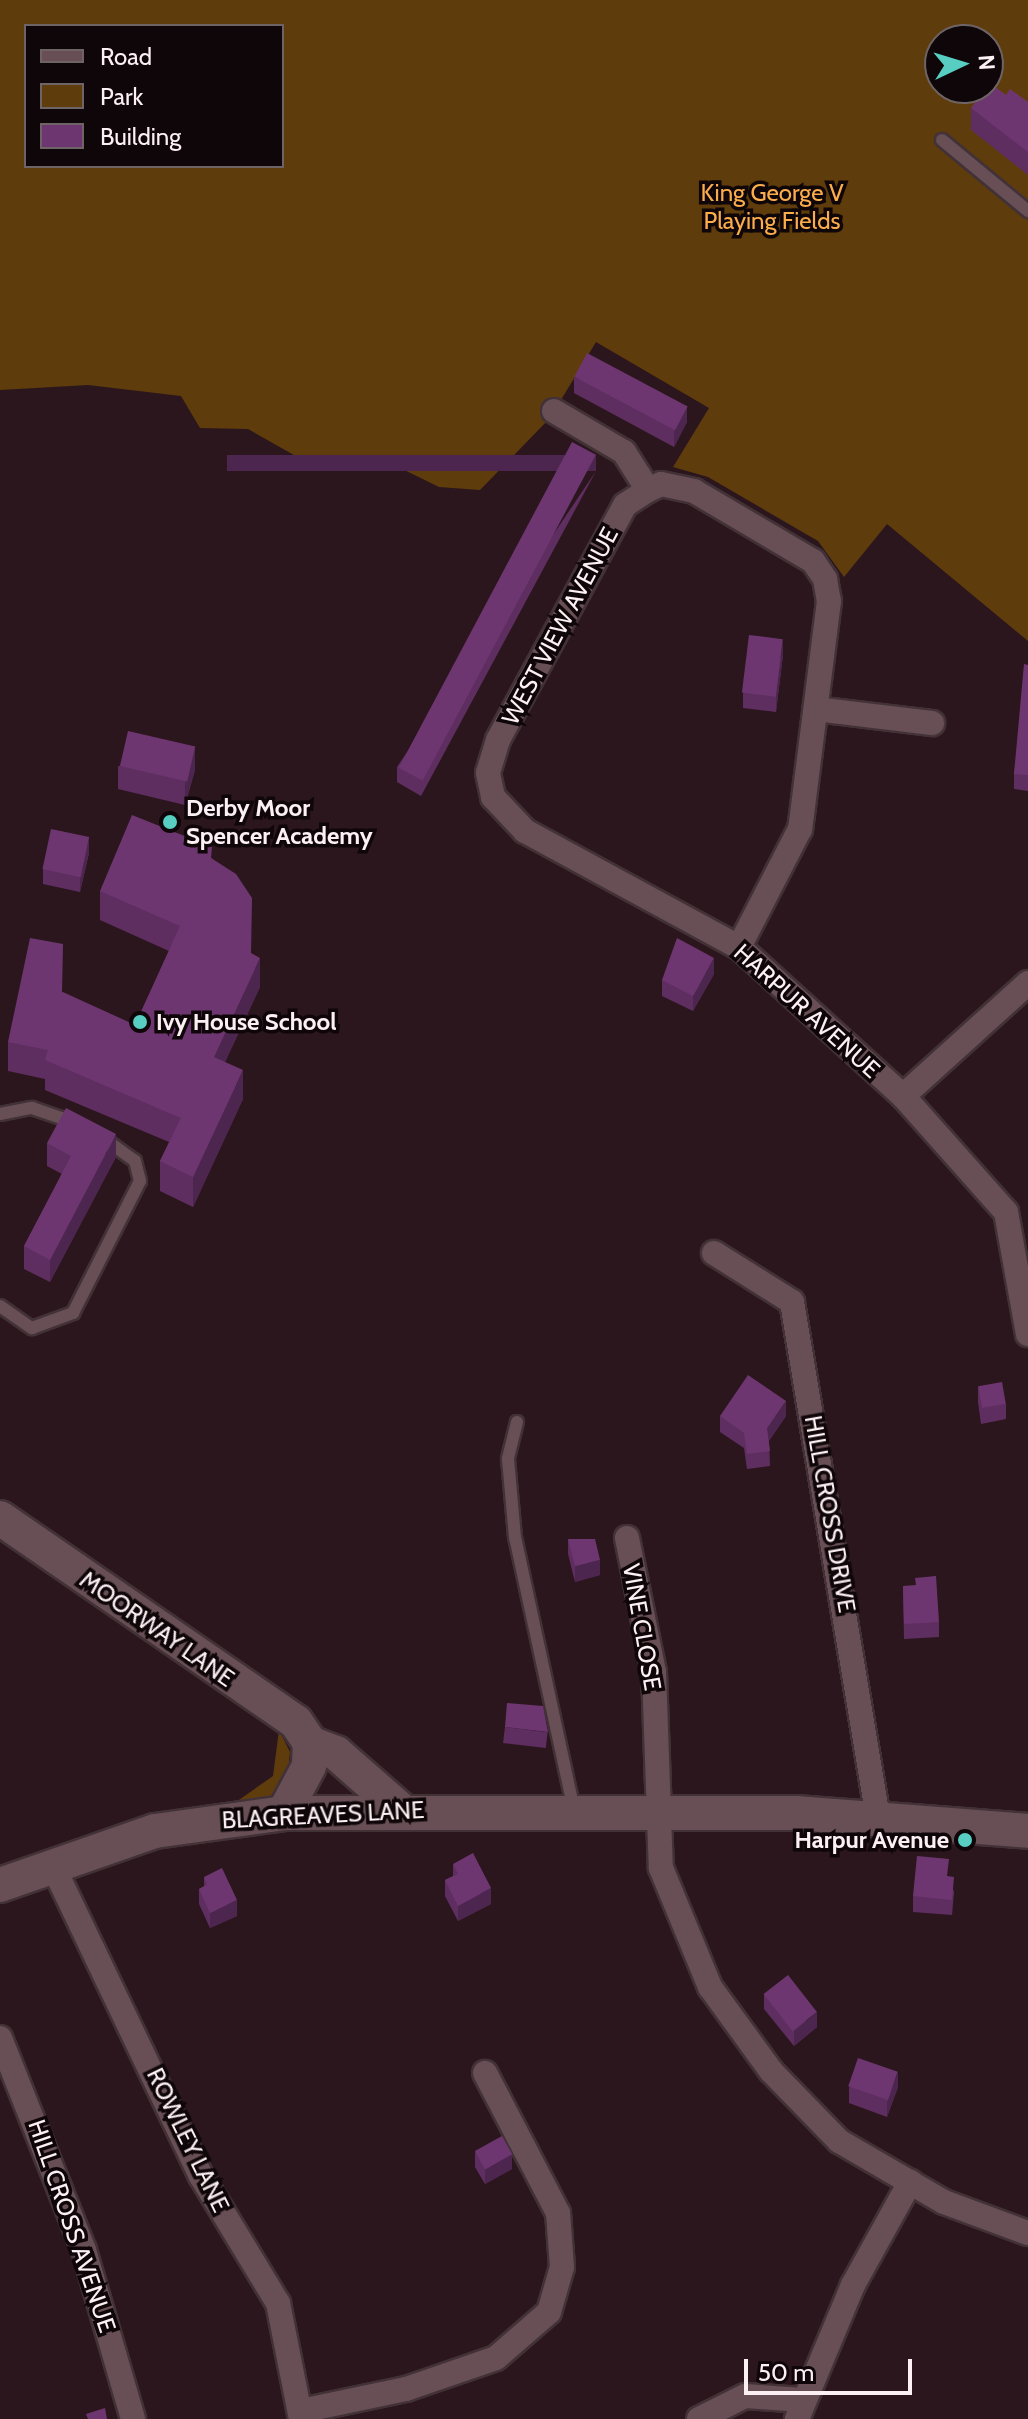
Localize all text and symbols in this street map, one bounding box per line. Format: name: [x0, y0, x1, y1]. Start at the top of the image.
legend: [24, 24, 284, 168]
north arrow: [924, 24, 1004, 104]
text: Road: [100, 42, 152, 71]
text: N: [972, 54, 1000, 71]
text: Park: [100, 82, 143, 111]
text: Building: [100, 122, 181, 151]
park label: King George V Playing Fields: [700, 179, 844, 235]
street label: WEST VIEW AVENUE: [496, 522, 624, 730]
place label: Derby Moor Spencer Academy: [186, 794, 373, 850]
marker: Derby Moor Spencer Academy: [161, 813, 179, 831]
street label: HARPUR AVENUE: [728, 938, 886, 1084]
place label: Ivy House School: [156, 1008, 337, 1036]
marker: Ivy House School: [131, 1013, 149, 1031]
street label: HILL CROSS DRIVE: [798, 1413, 862, 1615]
street label: VINE CLOSE: [617, 1561, 667, 1693]
street label: MOORWAY LANE: [74, 1565, 240, 1693]
street label: BLAGREAVES LANE: [221, 1795, 425, 1835]
place label: Harpur Avenue: [795, 1826, 949, 1854]
marker: Harpur Avenue: [956, 1831, 974, 1849]
street label: ROWLEY LANE: [141, 2063, 235, 2217]
street label: HILL CROSS AVENUE: [22, 2116, 122, 2336]
scale bar: [748, 2343, 916, 2393]
text: 50 m: [758, 2358, 814, 2387]

